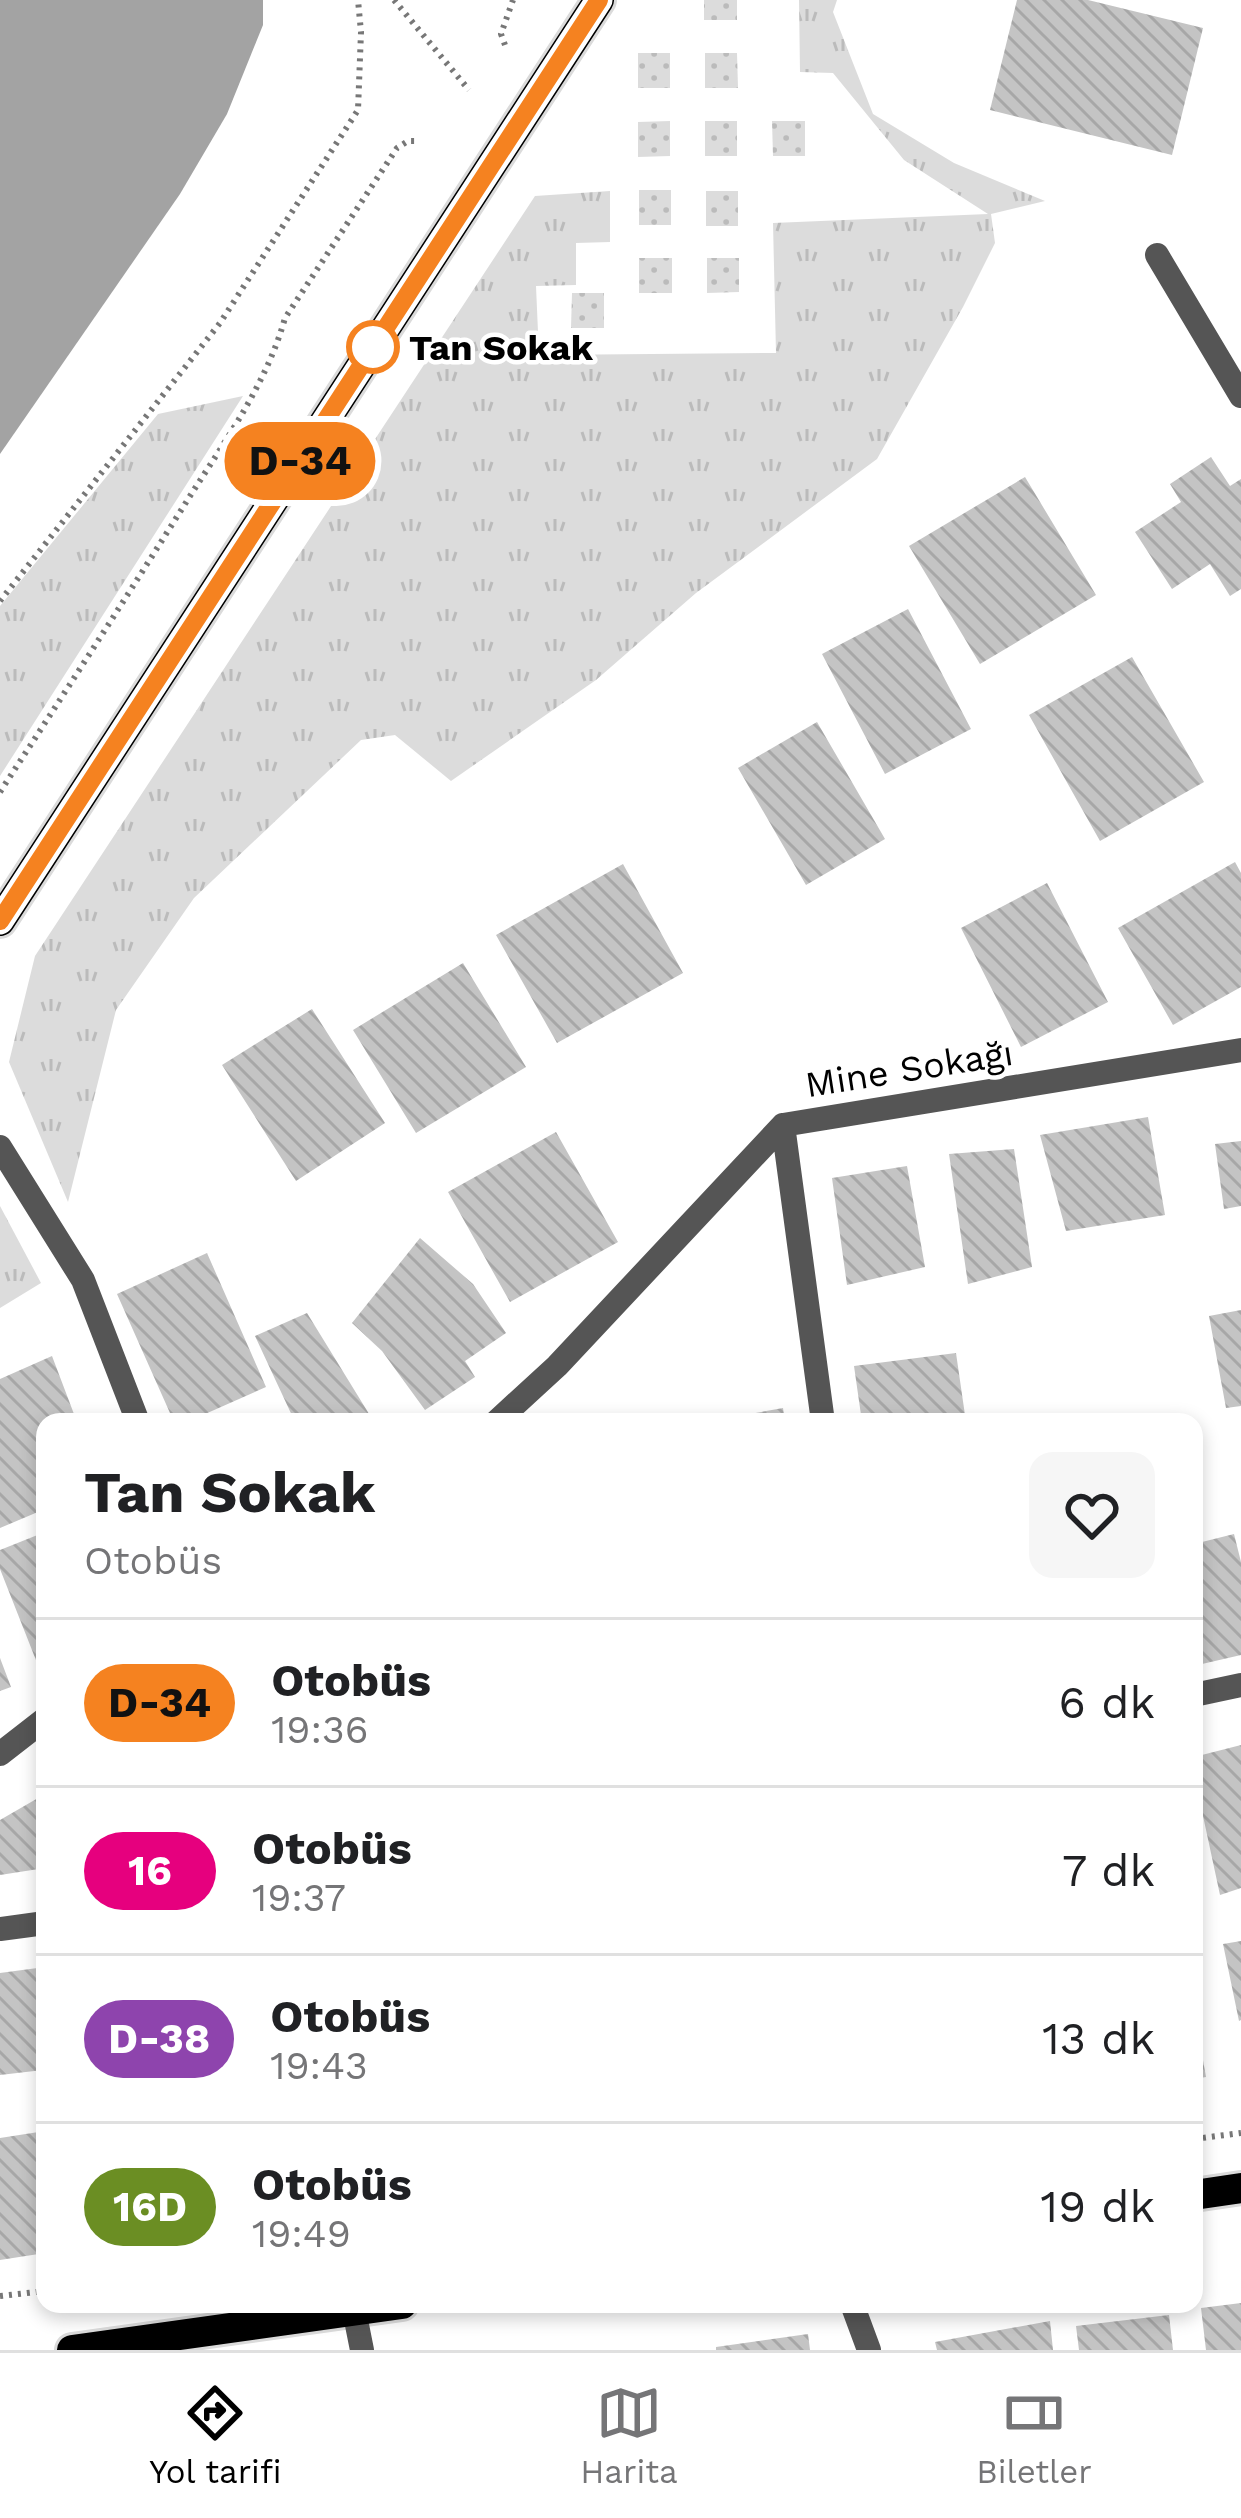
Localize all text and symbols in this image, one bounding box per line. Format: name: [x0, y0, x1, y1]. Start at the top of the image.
marker: Tan Sokak: [348, 322, 398, 372]
place label: Tan Sokak: [409, 327, 594, 369]
line badge: D-34: [216, 422, 384, 500]
text: D-34: [248, 436, 352, 485]
street label: Mine Sokağı: [802, 1032, 1016, 1106]
button: heart: [1029, 1452, 1155, 1578]
text: Tan Sokak: [84, 1459, 375, 1526]
text: Otobüs: [84, 1538, 222, 1583]
text: Otobüs: [271, 1654, 431, 1707]
text: 6 dk: [1059, 1676, 1155, 1729]
text: D-34: [108, 1678, 211, 1727]
text: 19:36: [271, 1707, 368, 1752]
text: Otobüs: [252, 1822, 412, 1875]
text: 7 dk: [1062, 1844, 1155, 1897]
text: 16: [128, 1846, 172, 1895]
text: 19:37: [252, 1875, 346, 1920]
text: Otobüs: [270, 1990, 430, 2043]
text: 13 dk: [1042, 2012, 1155, 2065]
text: D-38: [108, 2014, 210, 2063]
text: 19:43: [270, 2043, 368, 2088]
text: Otobüs: [252, 2158, 412, 2211]
text: 19 dk: [1041, 2180, 1155, 2233]
text: 16D: [113, 2182, 187, 2231]
text: 19:49: [252, 2211, 351, 2256]
tab: Yol tarifi: [149, 2380, 282, 2491]
tab: Harita: [580, 2380, 678, 2491]
tab: Biletler: [976, 2380, 1092, 2491]

